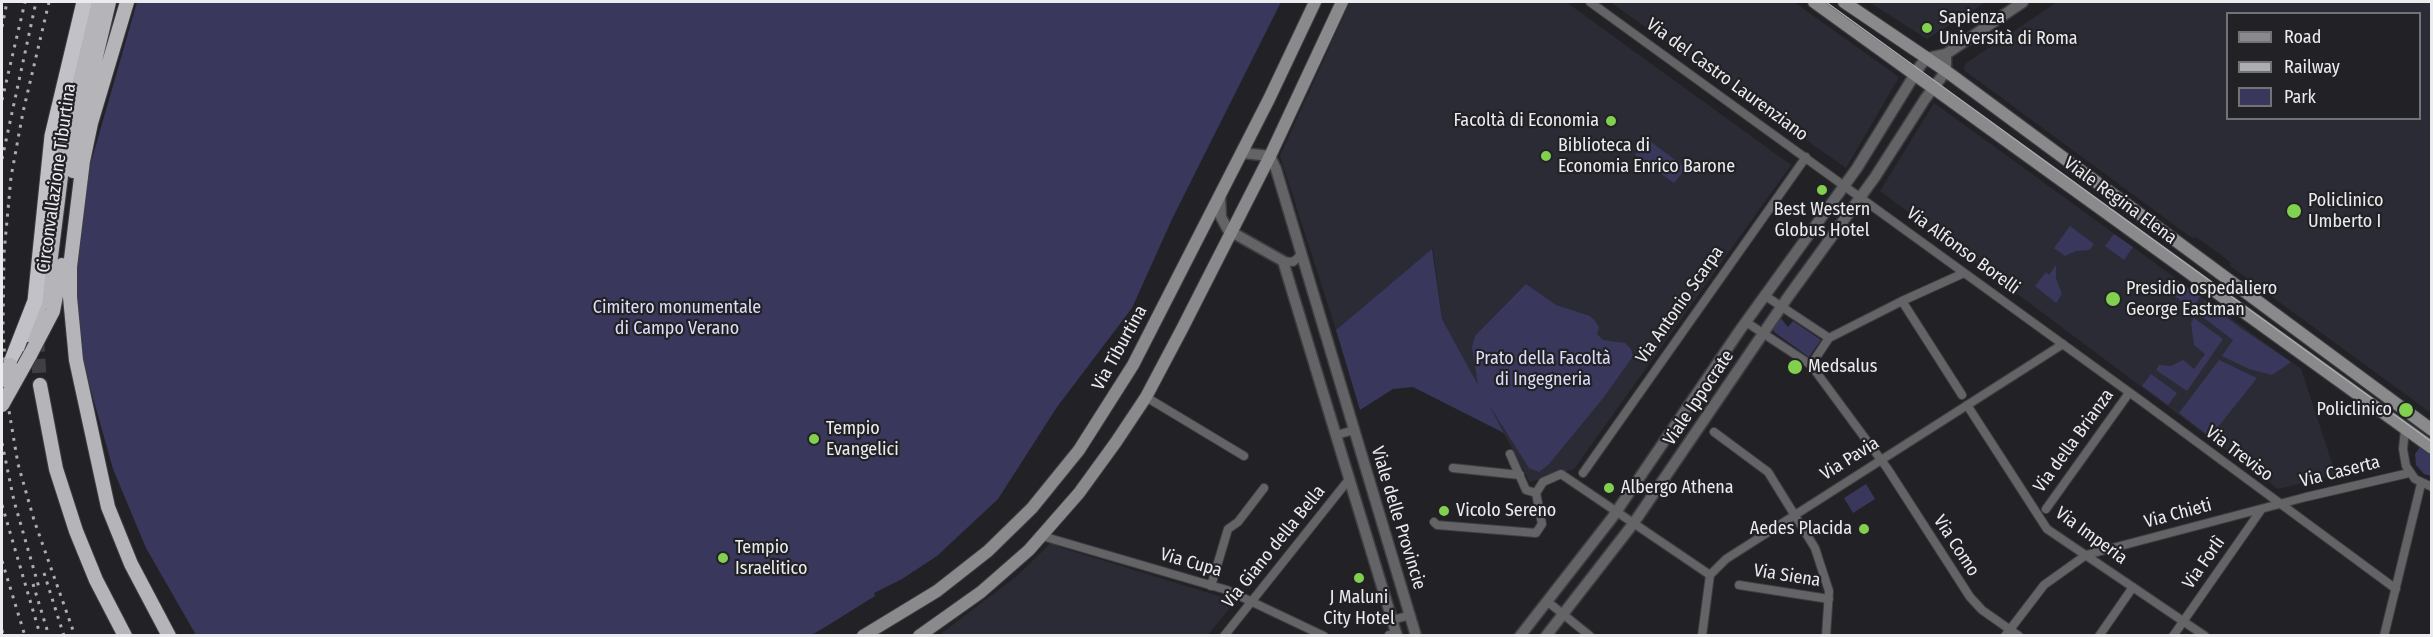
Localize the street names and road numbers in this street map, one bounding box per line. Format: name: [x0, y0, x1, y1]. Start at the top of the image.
street label: Via del Castro Laurenziano: [1642, 14, 1812, 146]
street label: Circonvallazione Tiburtina: [33, 82, 81, 274]
street label: Viale Regina Elena: [2059, 153, 2181, 249]
street label: Via Alfonso Borelli: [1902, 203, 2024, 299]
street label: Via Antonio Scarpa: [1631, 242, 1729, 368]
street label: Via Tiburtina: [1088, 302, 1152, 394]
street label: Viale Ippocrate: [1659, 346, 1739, 450]
street label: Via della Brianza: [2029, 385, 2119, 497]
street label: Via Treviso: [2201, 422, 2277, 486]
street label: Via Pavia: [1817, 433, 1883, 485]
street label: Viale delle Provincie: [1366, 444, 1430, 592]
street label: Via Caserta: [2298, 452, 2382, 492]
street label: Via Giano della Bella: [1218, 481, 1330, 613]
street label: Via Chieti: [2142, 495, 2214, 533]
street label: Via Imperia: [2051, 503, 2131, 569]
street label: Via Como: [1928, 511, 1984, 581]
street label: Via Forlì: [2178, 533, 2230, 593]
street label: Via Cupa: [1158, 544, 1224, 582]
street label: Via Siena: [1752, 560, 1822, 592]

